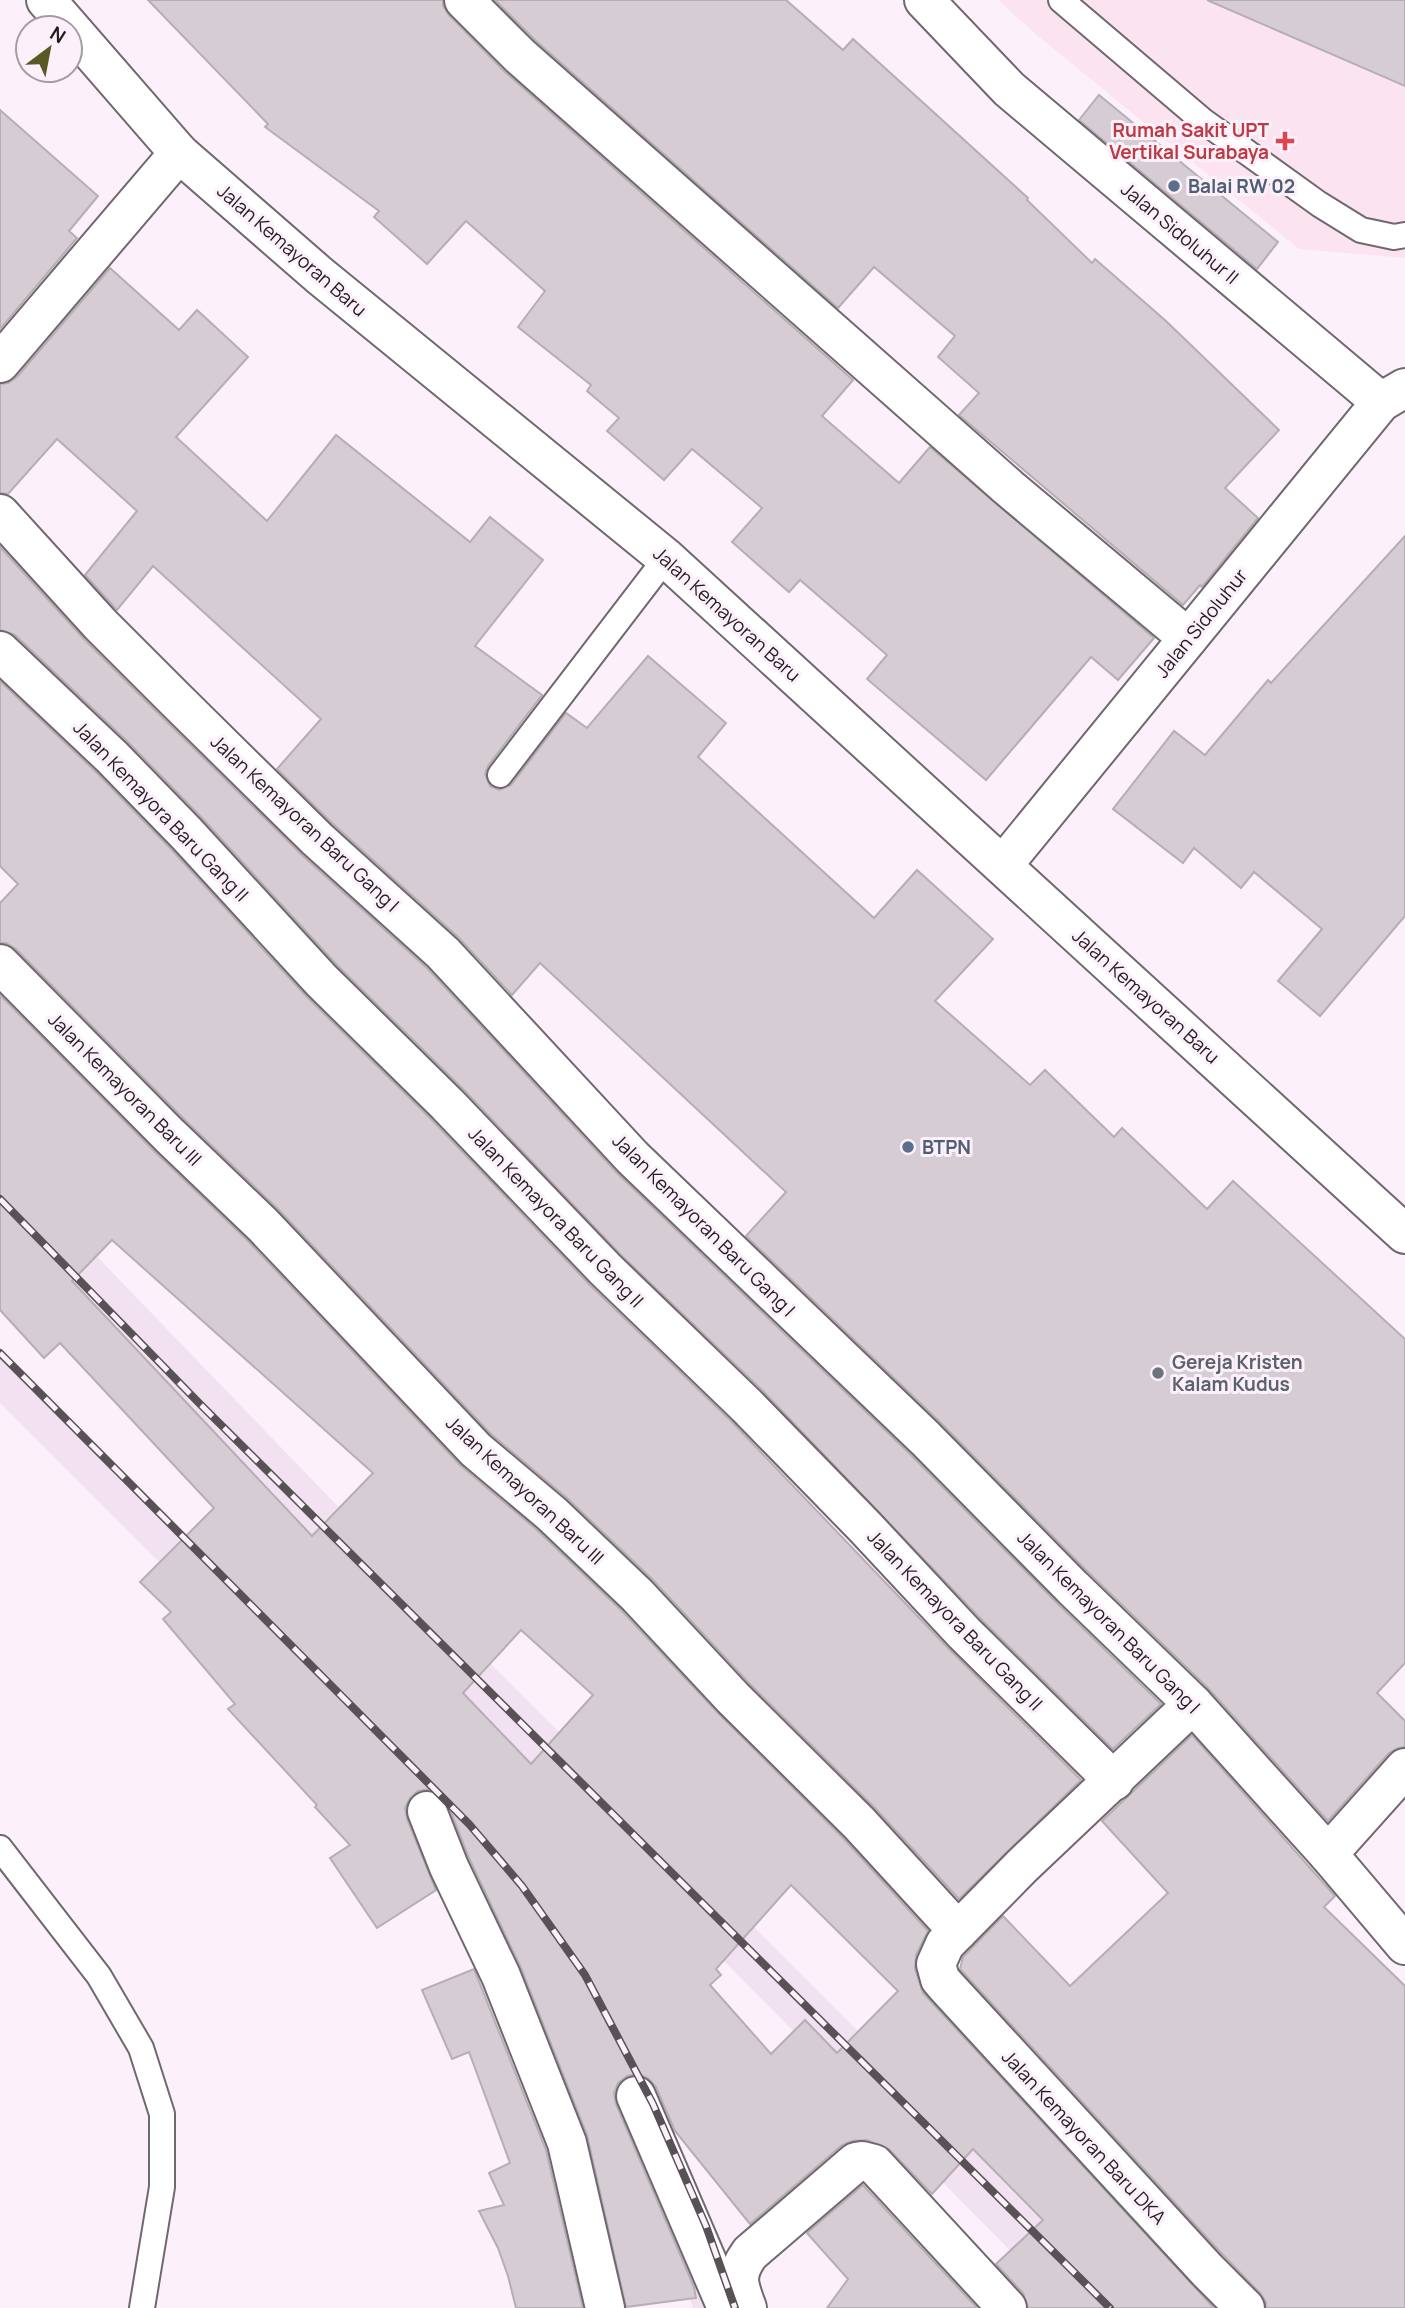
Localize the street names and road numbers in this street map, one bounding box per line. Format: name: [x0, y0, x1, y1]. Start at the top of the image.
street label: Jalan Sidoluhur II: [1116, 176, 1244, 290]
street label: Jalan Kemayoran Baru: [212, 178, 372, 322]
street label: Jalan Kemayoran Baru: [648, 541, 806, 687]
street label: Jalan Sidoluhur: [1149, 563, 1253, 683]
street label: Jalan Kemayora Baru Gang II: [68, 715, 254, 907]
street label: Jalan Kemayoran Baru Gang I: [205, 729, 405, 917]
street label: Jalan Kemayoran Baru: [1067, 923, 1225, 1069]
street label: Jalan Kemayoran Baru III: [43, 1007, 207, 1171]
street label: Jalan Kemayora Baru Gang II: [463, 1121, 649, 1313]
street label: Jalan Kemayoran Baru Gang I: [607, 1128, 801, 1322]
street label: Jalan Kemayoran Baru III: [440, 1410, 610, 1570]
street label: Jalan Kemayora Baru Gang II: [862, 1524, 1048, 1716]
street label: Jalan Kemayoran Baru Gang I: [1012, 1525, 1206, 1719]
street label: Jalan Kemayoran Baru DKA: [996, 2044, 1172, 2230]

